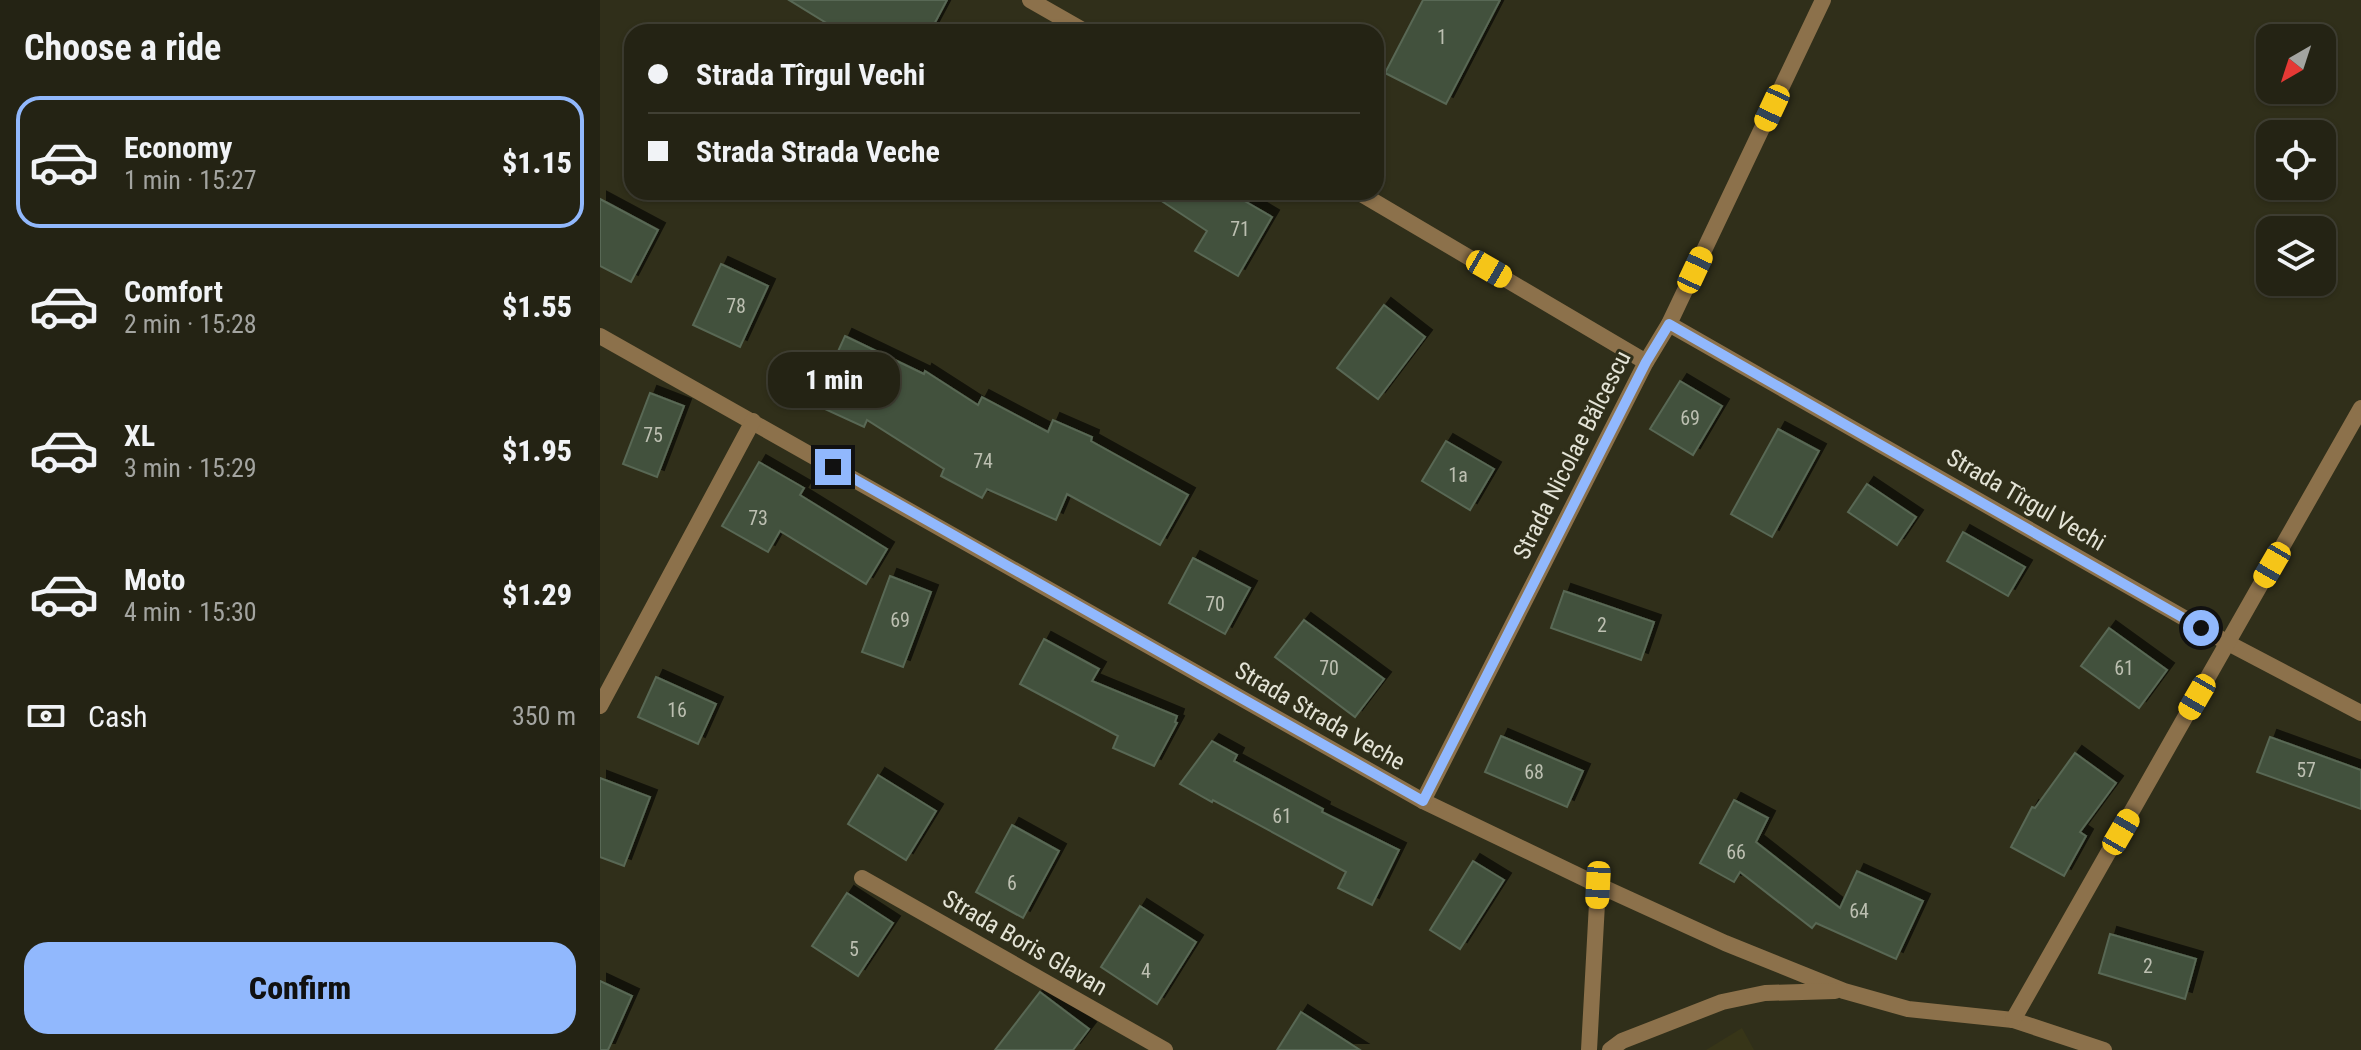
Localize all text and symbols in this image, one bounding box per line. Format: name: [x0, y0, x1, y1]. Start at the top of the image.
north arrow: [2256, 24, 2336, 104]
map controls: [2256, 24, 2336, 296]
house number: 1: [1437, 25, 1447, 49]
text: Choose a ride: [24, 27, 221, 69]
text: Strada Tîrgul Vechi: [696, 57, 925, 92]
car: [1751, 81, 1793, 135]
button: locate: [2256, 120, 2336, 200]
icon: car: [28, 126, 100, 198]
text: Economy: [124, 130, 232, 165]
text: Strada Strada Veche: [696, 134, 940, 169]
text: $1.15: [502, 145, 572, 180]
text: 1 min · 15:27: [124, 165, 257, 195]
button: layers: [2256, 216, 2336, 296]
house number: 71: [1230, 217, 1250, 241]
car: [1674, 243, 1716, 297]
car: [1462, 247, 1516, 291]
icon: car: [28, 270, 100, 342]
text: Comfort: [124, 274, 223, 309]
text: $1.55: [502, 289, 572, 324]
house number: 78: [726, 294, 746, 318]
text: 2 min · 15:28: [124, 309, 257, 339]
street label: Strada Nicolae Bălcescu: [1507, 346, 1637, 564]
callout: 1 min: [767, 351, 899, 407]
text: 1 min: [805, 365, 863, 395]
house number: 69: [1680, 406, 1700, 430]
icon: car: [28, 414, 100, 486]
text: XL: [124, 418, 155, 453]
house number: 75: [643, 423, 663, 447]
text: $1.95: [502, 433, 572, 468]
street label: Strada Tîrgul Vechi: [1942, 443, 2110, 557]
route end: [815, 449, 851, 485]
house number: 74: [973, 449, 993, 473]
text: 3 min · 15:29: [124, 453, 257, 483]
house number: 1a: [1448, 463, 1468, 487]
house number: 73: [748, 506, 768, 530]
car: [2250, 538, 2294, 592]
icon: car: [28, 558, 100, 630]
text: Moto: [124, 562, 185, 597]
text: $1.29: [502, 577, 572, 612]
house number: 70: [1205, 592, 1225, 616]
text: 4 min · 15:30: [124, 597, 257, 627]
house number: 69: [890, 608, 910, 632]
route start: [2183, 610, 2219, 646]
house number: 2: [1597, 613, 1607, 637]
street label: Strada Strada Veche: [1230, 656, 1410, 776]
house number: 70: [1319, 656, 1339, 680]
house number: 61: [2114, 656, 2134, 680]
car: [2175, 670, 2219, 724]
icon: cash: [24, 694, 68, 738]
house number: 16: [667, 698, 687, 722]
text: Cash: [88, 699, 148, 734]
text: 350 m: [512, 701, 576, 731]
house number: 57: [2296, 758, 2316, 782]
house number: 68: [1524, 760, 1544, 784]
house number: 61: [1272, 804, 1292, 828]
car: [2099, 805, 2143, 859]
house number: 66: [1726, 840, 1746, 864]
car: [1585, 860, 1611, 910]
house number: 6: [1007, 871, 1017, 895]
street label: Strada Boris Glavan: [938, 885, 1112, 1001]
house number: 64: [1849, 899, 1869, 923]
house number: 5: [849, 937, 859, 961]
button: Confirm: [24, 942, 576, 1034]
house number: 2: [2143, 954, 2153, 978]
house number: 4: [1141, 959, 1151, 983]

